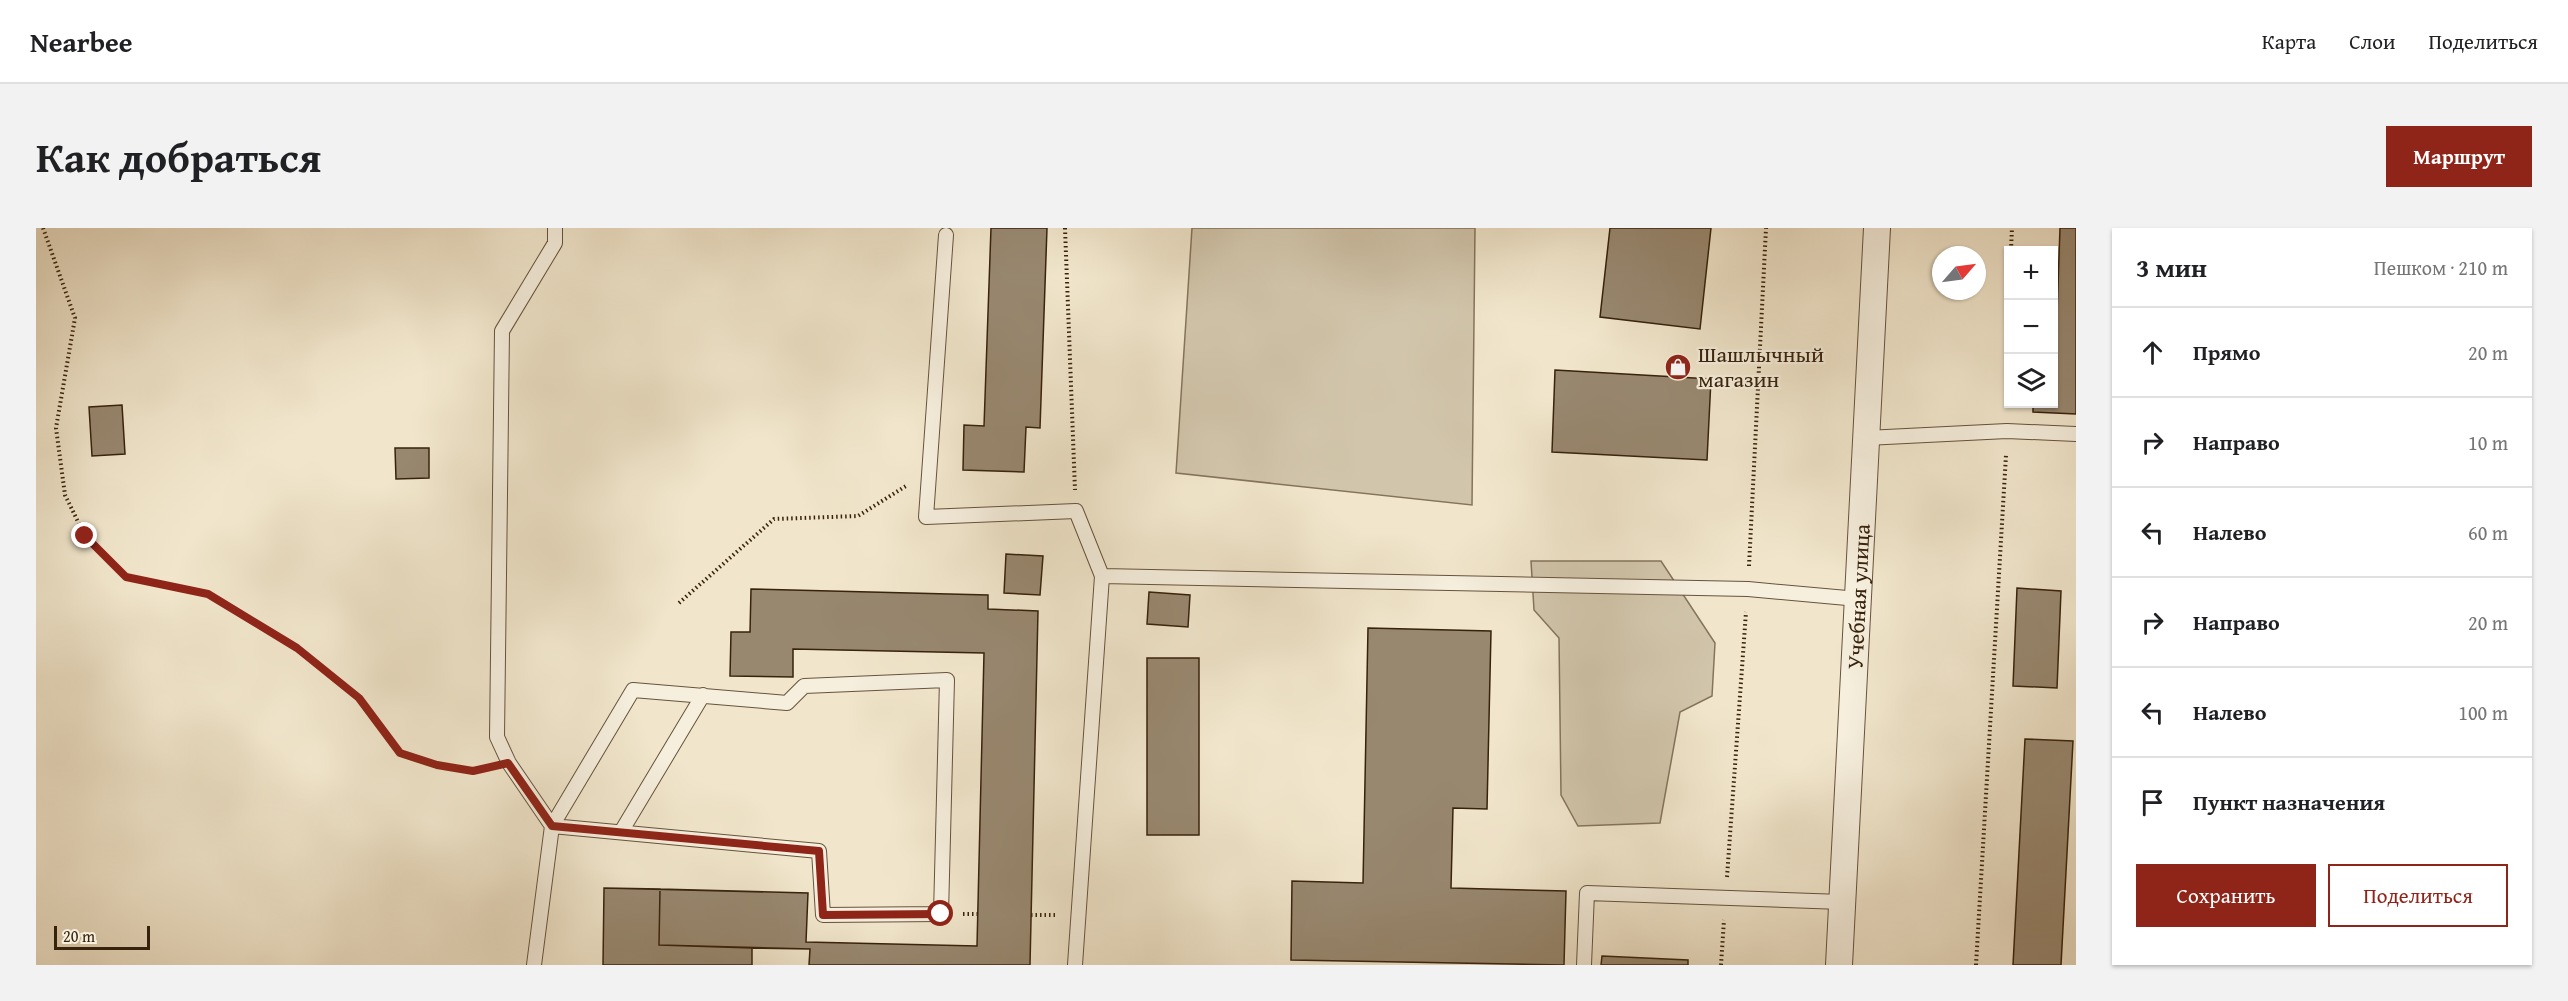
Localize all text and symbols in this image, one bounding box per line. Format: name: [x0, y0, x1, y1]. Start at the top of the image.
text: Nearbee: [30, 21, 133, 62]
text: Карта: [2262, 26, 2316, 57]
text: Слои: [2349, 26, 2395, 57]
text: Поделиться: [2428, 26, 2538, 57]
text: Как добраться: [36, 126, 321, 187]
button: Маршрут: [2386, 126, 2532, 187]
north arrow: [1932, 246, 1986, 300]
map controls: [2004, 246, 2058, 408]
button: +: [2004, 246, 2058, 300]
text: 3 мин: [2136, 248, 2207, 287]
text: Пешком · 210 m: [2374, 253, 2508, 282]
button: −: [2004, 300, 2058, 354]
icon: ahead: [2136, 336, 2169, 369]
text: Прямо: [2193, 336, 2260, 368]
place label: Шашлычный магазин: [1698, 338, 1824, 395]
text: 20 m: [2468, 338, 2508, 367]
shop icon: Шашлычный магазин: [1663, 352, 1693, 382]
button: layers: [2004, 354, 2058, 408]
icon: right: [2136, 426, 2169, 459]
text: Направо: [2193, 426, 2280, 458]
text: 10 m: [2468, 428, 2508, 457]
icon: left: [2136, 516, 2169, 549]
text: Налево: [2193, 516, 2266, 548]
text: 60 m: [2468, 518, 2508, 547]
route end: [71, 522, 97, 548]
street label: Учебная улица: [1838, 523, 1878, 670]
icon: right: [2136, 606, 2169, 639]
text: Направо: [2193, 606, 2280, 638]
text: 20 m: [2468, 608, 2508, 637]
icon: left: [2136, 696, 2169, 729]
text: Налево: [2193, 696, 2266, 728]
text: 100 m: [2458, 698, 2508, 727]
icon: arrive: [2136, 786, 2169, 819]
text: Пункт назначения: [2193, 786, 2385, 818]
button: Сохранить: [2136, 864, 2316, 927]
button: Поделиться: [2328, 864, 2508, 927]
route start: [927, 900, 953, 926]
scale bar: [54, 923, 150, 950]
text: 20 m: [63, 924, 95, 948]

